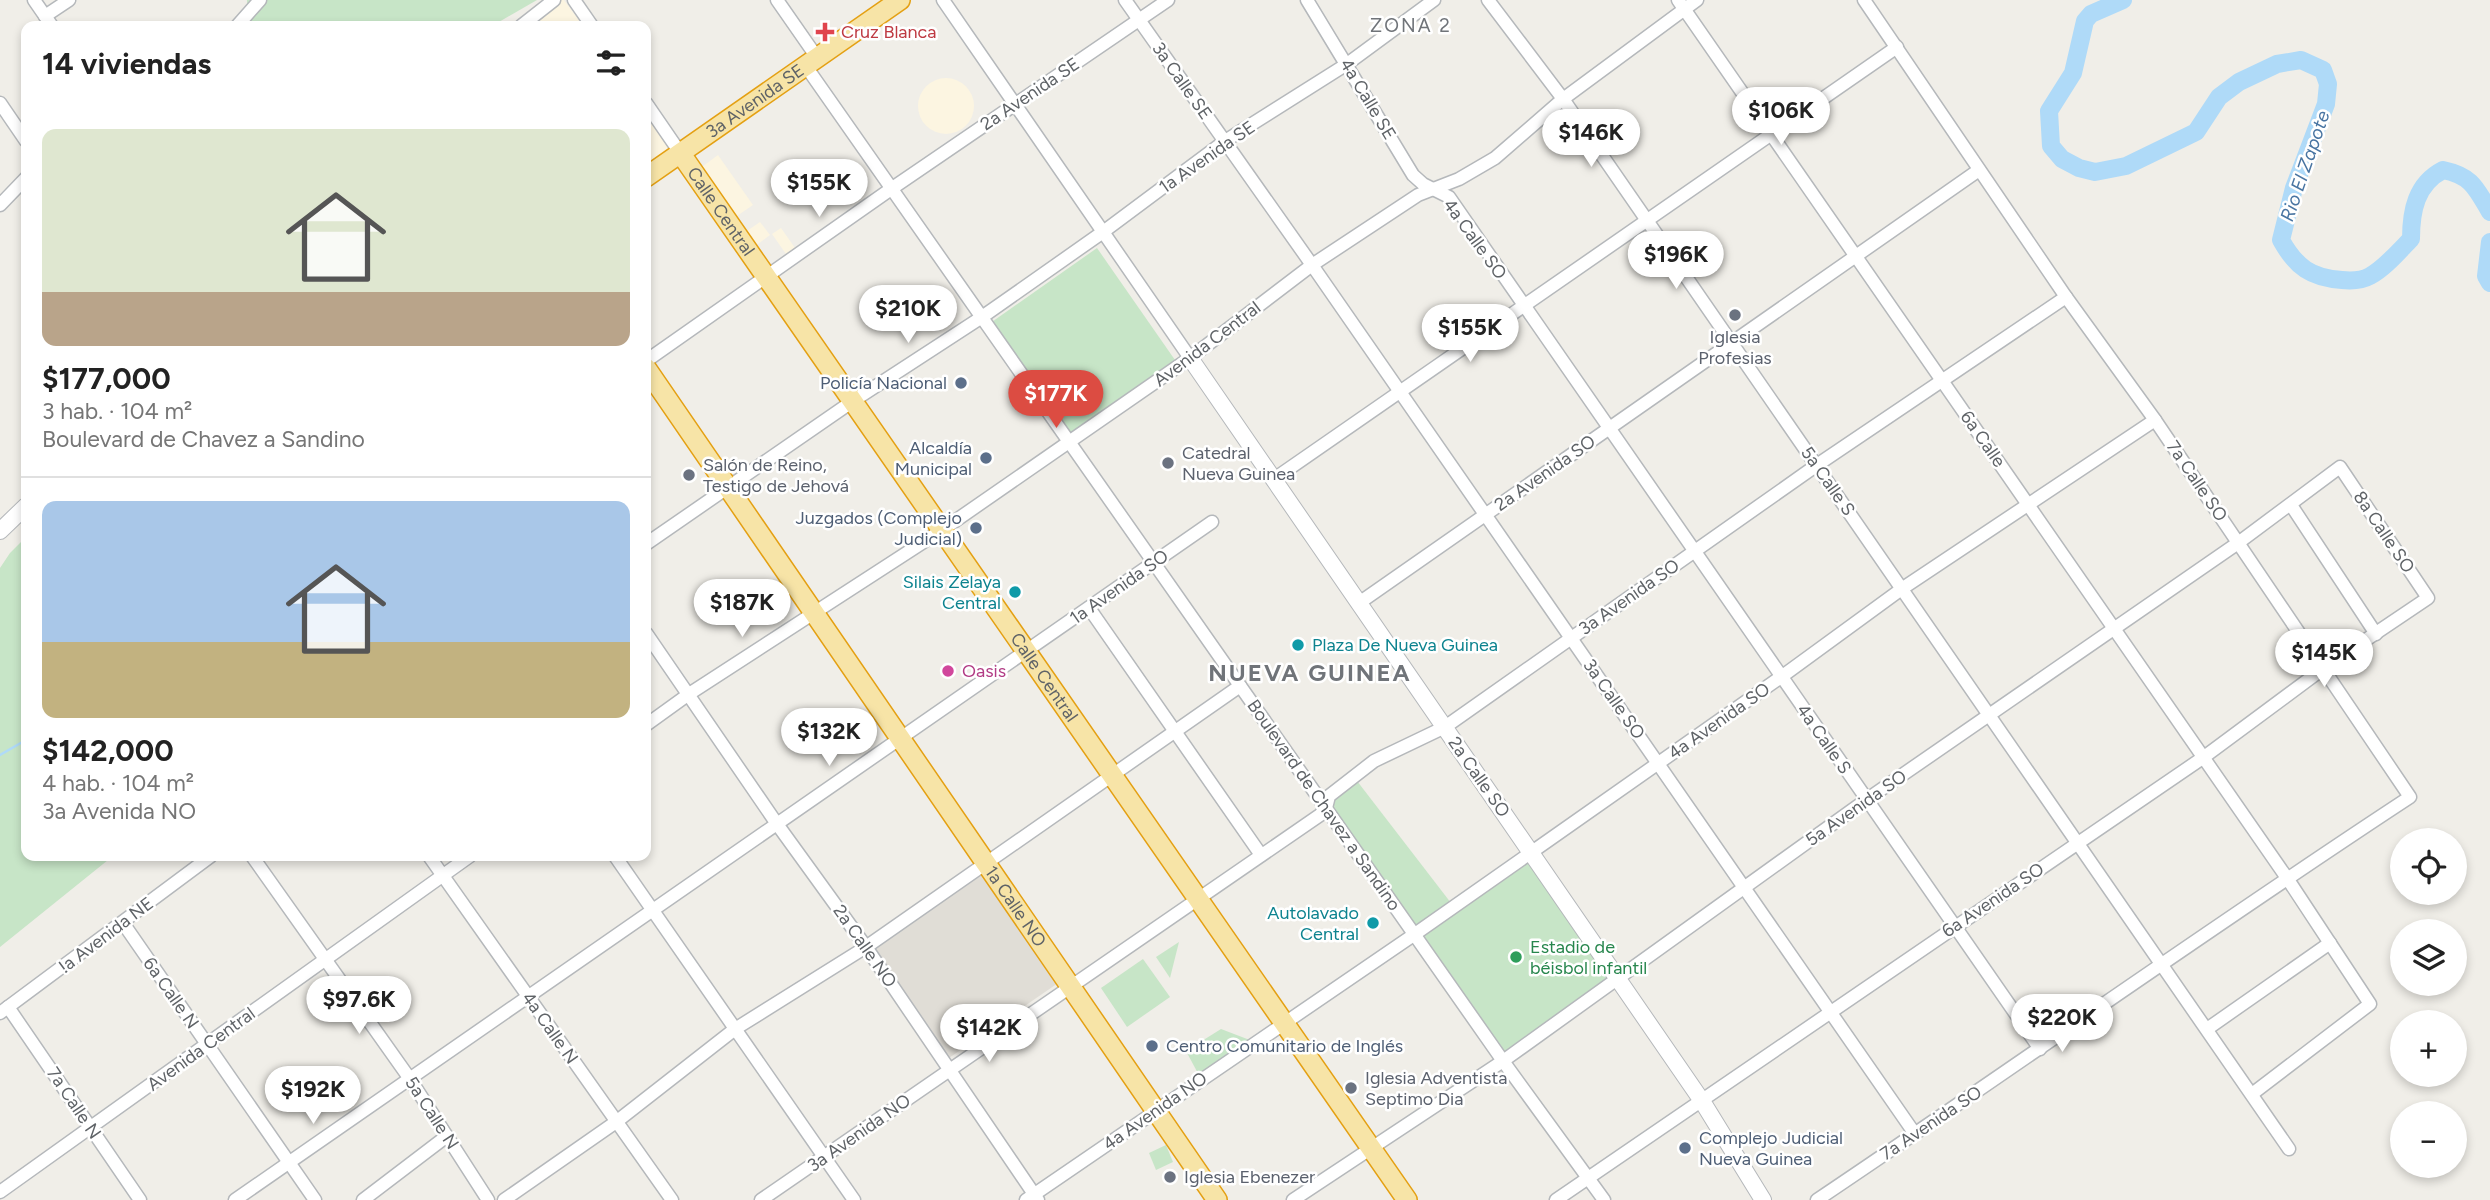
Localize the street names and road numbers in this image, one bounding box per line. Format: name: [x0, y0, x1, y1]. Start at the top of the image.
street label: 3a Calle SE: [1147, 38, 1217, 124]
street label: 2a Avenida SE: [976, 53, 1084, 135]
street label: 4a Calle SE: [1335, 54, 1401, 144]
street label: 3a Avenida SE: [702, 59, 808, 143]
street label: 1a Avenida SE: [1155, 116, 1259, 198]
street label: Calle Central: [682, 163, 759, 260]
street label: 4a Calle SO: [1438, 194, 1512, 284]
street label: Avenida Central: [1149, 297, 1265, 391]
street label: 6a Calle: [1956, 407, 2010, 472]
street label: 2a Avenida SO: [1490, 430, 1600, 516]
street label: 7a Calle SO: [2162, 436, 2232, 526]
street label: 5a Calle S: [1796, 442, 1860, 520]
street label: 8a Calle SO: [2349, 487, 2419, 577]
street label: 1a Avenida SO: [1065, 545, 1173, 629]
street label: 3a Avenida SO: [1574, 554, 1684, 640]
street label: Calle Central: [1006, 629, 1083, 726]
street label: 3a Calle SO: [1578, 655, 1650, 743]
street label: 4a Avenida SO: [1664, 678, 1774, 764]
street label: Boulevard de Chavez a Sandino: [1243, 695, 1405, 915]
street label: 4a Calle S: [1792, 700, 1856, 778]
street label: 2a Calle SO: [1443, 733, 1515, 821]
street label: 5a Avenida SO: [1801, 765, 1911, 851]
street label: 6a Avenida SO: [1938, 858, 2048, 942]
street label: 1a Calle NO: [980, 862, 1051, 951]
street label: !a Avenida NE: [54, 892, 158, 978]
street label: 2a Calle NO: [828, 900, 902, 992]
street label: 6a Calle N: [138, 953, 204, 1033]
street label: 4a Calle N: [517, 988, 583, 1068]
street label: Avenida Central: [143, 1002, 259, 1096]
street label: 7a Calle N: [42, 1063, 106, 1143]
street label: 4a Avenida NO: [1099, 1067, 1211, 1155]
street label: 5a Calle N: [400, 1073, 464, 1153]
street label: 7a Avenida SO: [1876, 1081, 1986, 1165]
street label: 3a Avenida NO: [803, 1089, 915, 1177]

